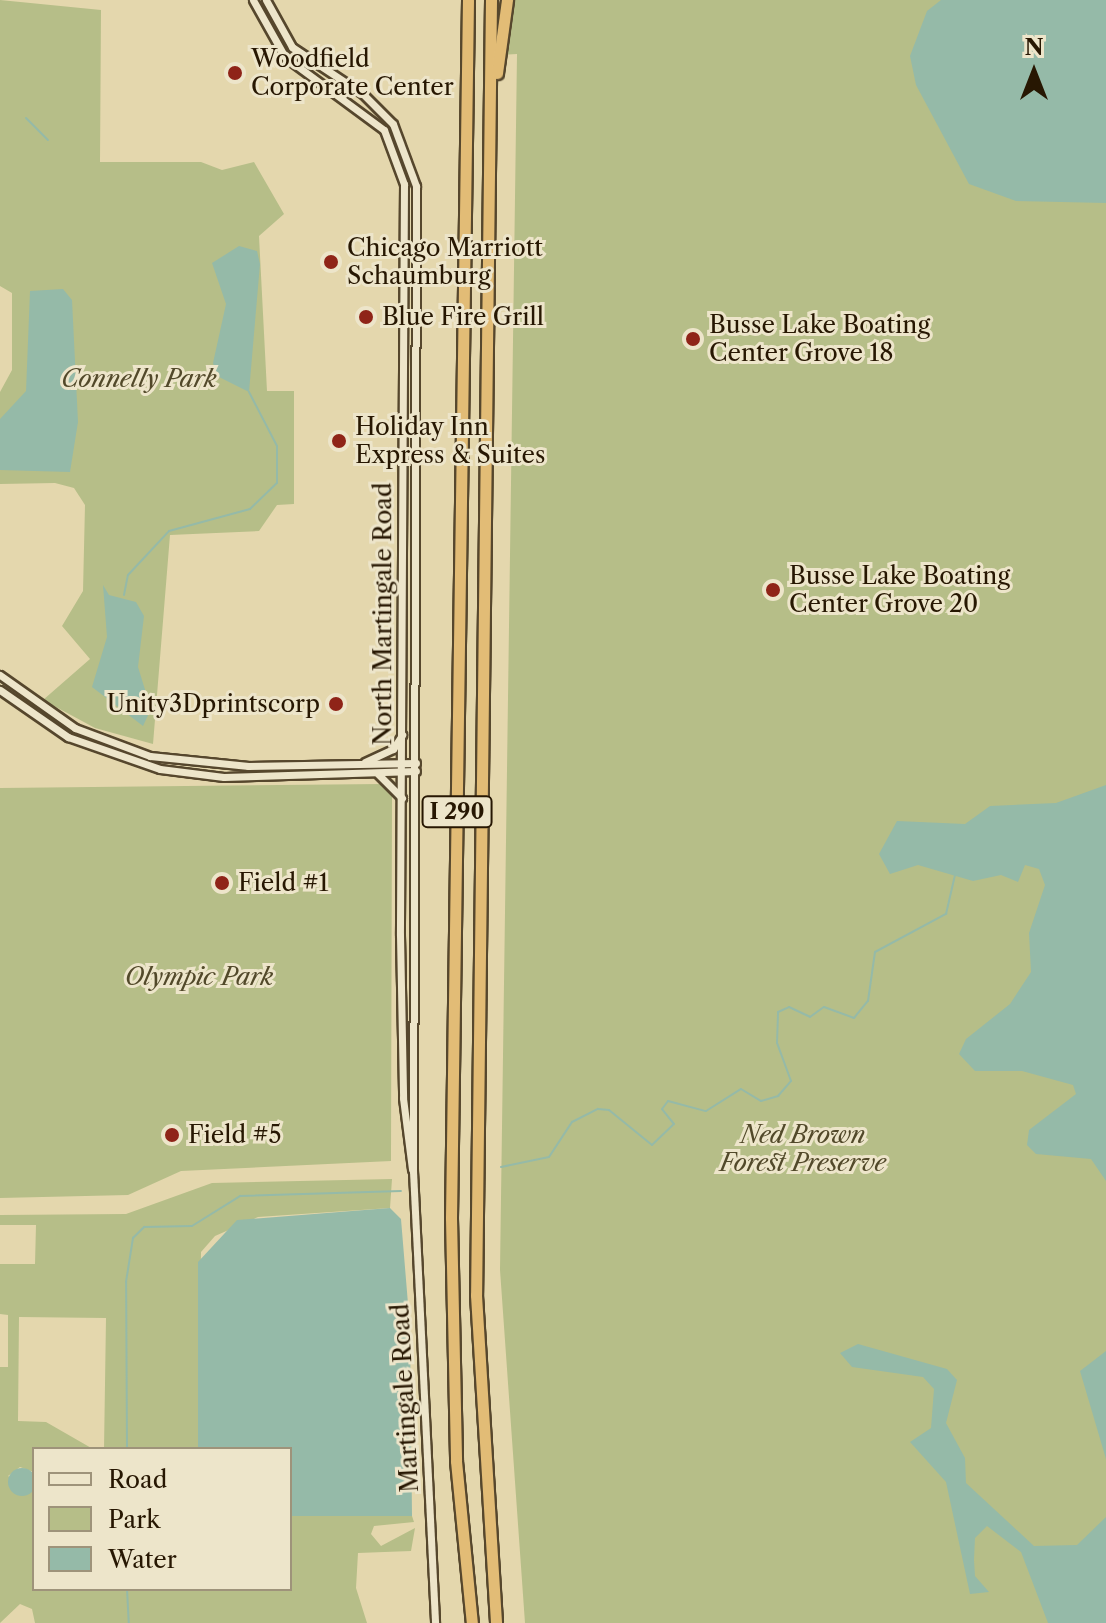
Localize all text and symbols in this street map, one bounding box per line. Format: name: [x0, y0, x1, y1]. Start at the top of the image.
north arrow: [994, 32, 1074, 112]
text: N: [1024, 34, 1044, 61]
place label: Woodfield Corporate Center: [251, 45, 454, 101]
marker: Woodfield Corporate Center: [226, 64, 244, 82]
place label: Chicago Marriott Schaumburg: [347, 234, 543, 290]
marker: Chicago Marriott Schaumburg: [322, 253, 340, 271]
place label: Blue Fire Grill: [382, 303, 544, 331]
marker: Blue Fire Grill: [357, 308, 375, 326]
place label: Busse Lake Boating Center Grove 18: [709, 311, 930, 367]
marker: Busse Lake Boating Center Grove 18: [684, 330, 702, 348]
park label: Connelly Park: [61, 365, 217, 393]
place label: Holiday Inn Express & Suites: [355, 413, 545, 469]
marker: Holiday Inn Express & Suites: [330, 432, 348, 450]
street label: North Martingale Road: [369, 482, 397, 746]
place label: Busse Lake Boating Center Grove 20: [789, 562, 1010, 618]
marker: Busse Lake Boating Center Grove 20: [764, 581, 782, 599]
place label: Unity3Dprintscorp: [107, 690, 320, 718]
marker: Unity3Dprintscorp: [327, 695, 345, 713]
road number: I 290: [421, 794, 493, 830]
place label: Field #1: [238, 869, 329, 897]
marker: Field #1: [213, 874, 231, 892]
park label: Olympic Park: [125, 963, 273, 991]
place label: Field #5: [188, 1121, 281, 1149]
park label: Ned Brown Forest Preserve: [720, 1121, 886, 1177]
marker: Field #5: [163, 1126, 181, 1144]
street label: Martingale Road: [386, 1303, 424, 1493]
legend: [32, 1447, 292, 1591]
text: Road: [108, 1465, 167, 1494]
text: Park: [108, 1505, 160, 1534]
text: Water: [108, 1545, 177, 1574]

